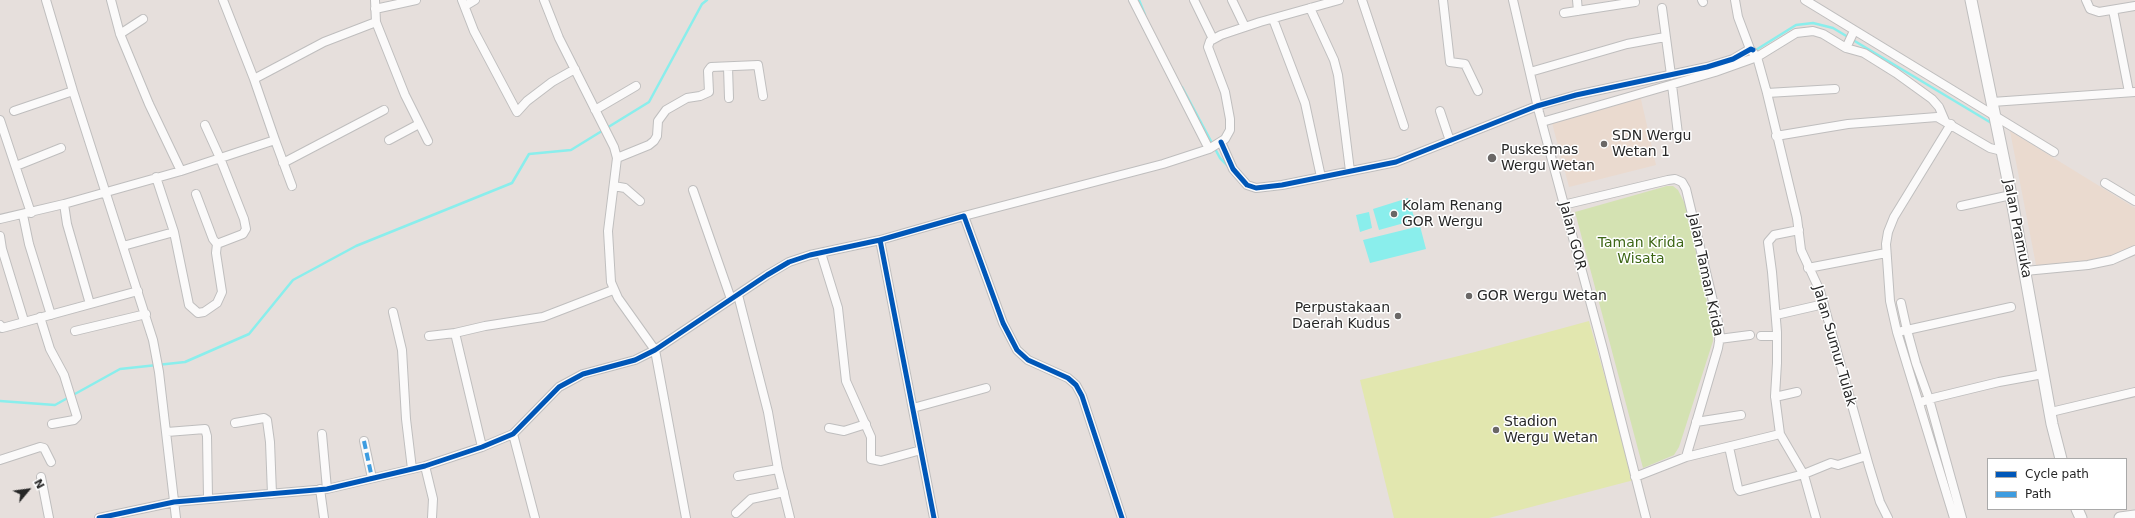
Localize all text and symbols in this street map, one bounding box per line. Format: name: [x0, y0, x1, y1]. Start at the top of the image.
place label: SDN Wergu Wetan 1: [1612, 128, 1691, 160]
marker: SDN Wergu Wetan 1: [1599, 139, 1609, 149]
place label: Puskesmas Wergu Wetan: [1501, 142, 1595, 174]
marker: Puskesmas Wergu Wetan: [1486, 152, 1498, 164]
street label: Jalan Pramuka: [1999, 178, 2035, 280]
place label: Kolam Renang GOR Wergu: [1402, 198, 1503, 230]
street label: Jalan GOR: [1555, 200, 1589, 272]
marker: Kolam Renang GOR Wergu: [1389, 209, 1399, 219]
street label: Jalan Taman Krida: [1684, 212, 1726, 338]
park label: Taman Krida Wisata: [1598, 235, 1684, 268]
street label: Jalan Sumur Tulak: [1809, 284, 1859, 408]
place label: GOR Wergu Wetan: [1477, 288, 1607, 304]
marker: GOR Wergu Wetan: [1464, 291, 1474, 301]
place label: Perpustakaan Daerah Kudus: [1292, 300, 1390, 332]
marker: Perpustakaan Daerah Kudus: [1393, 311, 1403, 321]
place label: Stadion Wergu Wetan: [1504, 414, 1598, 446]
marker: Stadion Wergu Wetan: [1491, 425, 1501, 435]
legend: [1987, 458, 2127, 510]
text: Cycle path: [2025, 467, 2089, 481]
north arrow: [8, 470, 48, 510]
text: N: [31, 477, 47, 491]
text: Path: [2025, 487, 2051, 501]

